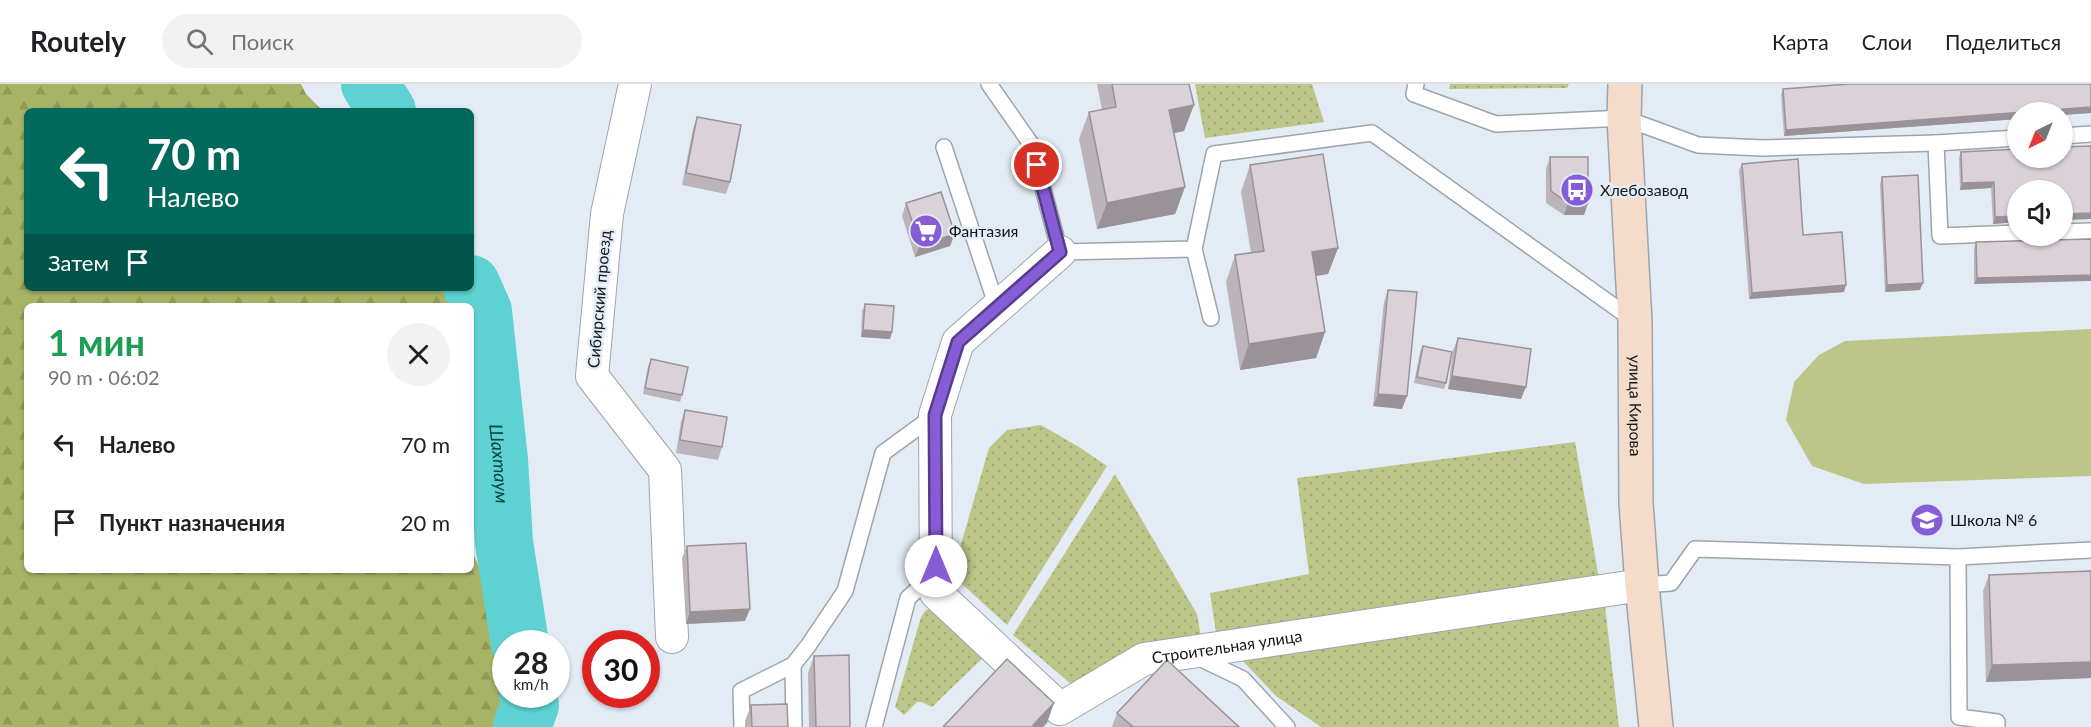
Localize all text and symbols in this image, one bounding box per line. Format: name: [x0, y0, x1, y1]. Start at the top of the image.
search box: [162, 14, 582, 68]
text: Routely: [30, 24, 126, 58]
icon: search: [183, 25, 216, 58]
text: Поиск: [231, 28, 294, 55]
text: Карта: [1772, 29, 1829, 54]
text: Слои: [1862, 29, 1912, 54]
text: Поделиться: [1945, 29, 2061, 54]
north arrow: [2007, 102, 2073, 168]
map controls: [2007, 102, 2073, 246]
text: 70 m: [147, 129, 241, 179]
icon: left: [48, 132, 126, 210]
pin: [1011, 139, 1062, 190]
icon: arrive: [1020, 148, 1053, 181]
bus stop icon: Хлебозавод: [1559, 172, 1595, 208]
text: Налево: [147, 180, 239, 213]
place label: Хлебозавод: [1600, 180, 1688, 199]
button: sound: [2007, 180, 2073, 246]
supermarket icon: Фантазия: [908, 213, 944, 249]
place label: Фантазия: [949, 221, 1019, 240]
street label: Сибирский проезд: [583, 229, 614, 369]
icon: arrive: [121, 246, 154, 279]
text: Затем: [48, 249, 109, 276]
text: 1 мин: [48, 320, 145, 364]
button: close: [387, 323, 450, 386]
street label: улица Кирова: [1626, 355, 1646, 457]
text: 90 m · 06:02: [48, 365, 160, 389]
water label: Шахтаум: [485, 423, 514, 504]
icon: left: [48, 428, 81, 461]
text: Налево: [99, 431, 175, 458]
text: 70 m: [401, 431, 450, 458]
school or university icon: Школа № 6: [1909, 502, 1945, 538]
icon: arrive: [48, 506, 81, 539]
text: Пункт назначения: [99, 509, 285, 536]
text: 20 m: [401, 509, 450, 536]
place label: Школа № 6: [1950, 510, 2037, 529]
position arrow: [904, 534, 968, 598]
street label: Строительная улица: [1150, 626, 1303, 667]
speed limit sign: 30: [582, 630, 660, 708]
text: 28: [514, 644, 548, 680]
text: km/h: [513, 675, 549, 693]

